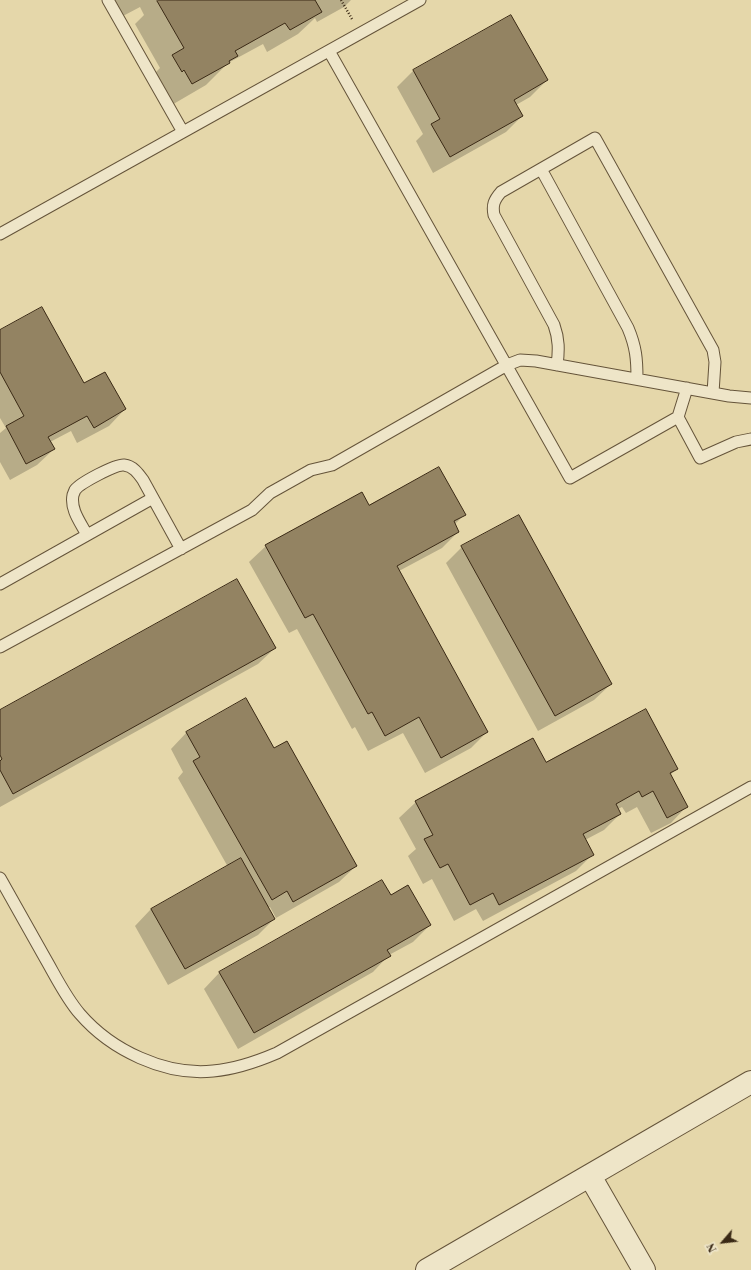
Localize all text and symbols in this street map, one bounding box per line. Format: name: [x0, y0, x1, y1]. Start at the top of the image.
north arrow: [703, 1222, 743, 1262]
text: N: [704, 1241, 721, 1255]

